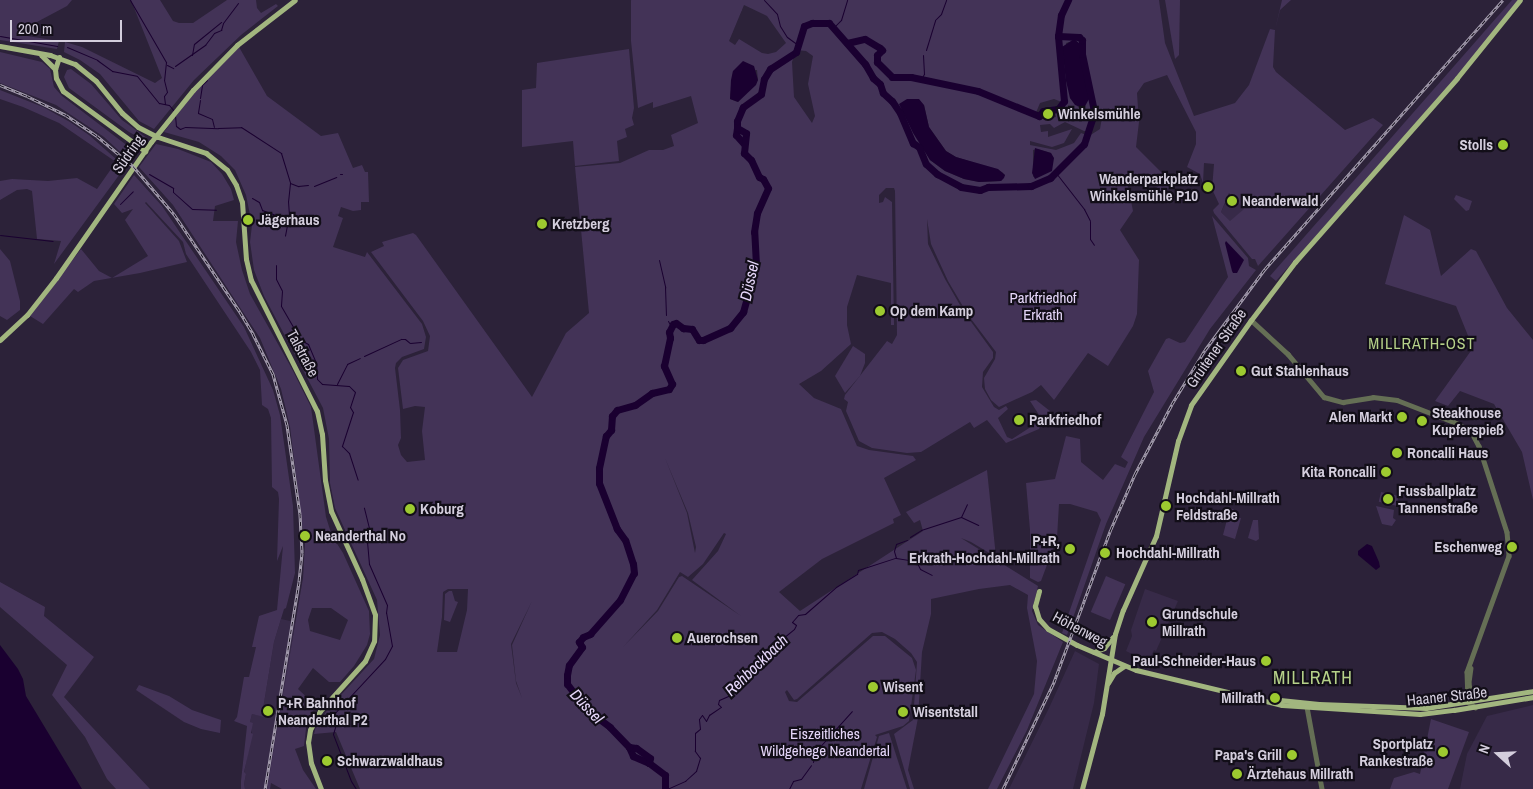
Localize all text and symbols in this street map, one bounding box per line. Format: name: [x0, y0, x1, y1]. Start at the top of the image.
scale bar: [12, 10, 125, 42]
text: 200 m: [18, 18, 52, 39]
place label: Winkelsmühle: [1058, 105, 1141, 123]
marker: Winkelsmühle: [1042, 108, 1054, 120]
street label: Südring: [108, 131, 148, 177]
place label: Stolls: [1460, 136, 1493, 154]
marker: Stolls: [1497, 139, 1509, 151]
place label: Wanderparkplatz Winkelsmühle P10: [1090, 169, 1198, 204]
marker: Wanderparkplatz Winkelsmühle P10: [1202, 181, 1214, 193]
place label: Neanderwald: [1242, 192, 1319, 210]
marker: Neanderwald: [1226, 195, 1238, 207]
place label: Jägerhaus: [258, 211, 320, 229]
marker: Jägerhaus: [242, 214, 254, 226]
place label: Kretzberg: [552, 215, 609, 233]
marker: Kretzberg: [536, 218, 548, 230]
water label: Düssel: [735, 259, 763, 303]
park label: Parkfriedhof Erkrath: [1009, 288, 1077, 323]
place label: Op dem Kamp: [890, 302, 973, 320]
marker: Op dem Kamp: [874, 305, 886, 317]
street label: Gruitener Straße: [1182, 305, 1250, 391]
street label: Talstraße: [283, 326, 323, 380]
district label: MILLRATH-OST: [1367, 333, 1477, 353]
place label: Gut Stahlenhaus: [1251, 362, 1349, 380]
marker: Gut Stahlenhaus: [1235, 365, 1247, 377]
place label: Steakhouse Kupferspieß: [1432, 403, 1504, 438]
place label: Alen Markt: [1329, 408, 1392, 426]
place label: Parkfriedhof: [1029, 411, 1101, 429]
marker: Alen Markt: [1396, 411, 1408, 423]
marker: Parkfriedhof: [1013, 414, 1025, 426]
marker: Steakhouse Kupferspieß: [1416, 415, 1428, 427]
place label: Roncalli Haus: [1407, 444, 1488, 462]
marker: Roncalli Haus: [1391, 447, 1403, 459]
place label: Kita Roncalli: [1301, 463, 1376, 481]
marker: Kita Roncalli: [1380, 466, 1392, 478]
place label: Fussballplatz Tannenstraße: [1398, 481, 1478, 516]
place label: Hochdahl-Millrath Feldstraße: [1176, 488, 1280, 523]
marker: Fussballplatz Tannenstraße: [1382, 493, 1394, 505]
place label: Koburg: [420, 500, 464, 518]
marker: Hochdahl-Millrath Feldstraße: [1160, 500, 1172, 512]
marker: Koburg: [404, 503, 416, 515]
place label: Neanderthal No: [315, 527, 406, 545]
marker: Neanderthal No: [299, 530, 311, 542]
place label: P+R, Erkrath-Hochdahl-Millrath: [909, 531, 1060, 566]
place label: Eschenweg: [1434, 538, 1502, 556]
marker: Eschenweg: [1506, 541, 1518, 553]
marker: P+R, Erkrath-Hochdahl-Millrath: [1064, 543, 1076, 555]
place label: Hochdahl-Millrath: [1116, 544, 1220, 562]
marker: Hochdahl-Millrath: [1098, 546, 1112, 560]
place label: Grundschule Millrath: [1162, 604, 1238, 639]
street label: Höhenweg: [1050, 607, 1110, 651]
marker: Grundschule Millrath: [1146, 616, 1158, 628]
place label: Auerochsen: [687, 629, 758, 647]
water label: Rehbockbach: [720, 630, 792, 700]
marker: Auerochsen: [671, 632, 683, 644]
place label: Paul-Schneider-Haus: [1132, 652, 1256, 670]
marker: Paul-Schneider-Haus: [1260, 655, 1272, 667]
district label: MILLRATH: [1272, 667, 1354, 689]
place label: Wisent: [883, 678, 923, 696]
marker: Wisent: [867, 681, 879, 693]
street label: Haaner Straße: [1406, 683, 1488, 709]
water label: Düssel: [566, 685, 608, 727]
place label: Millrath: [1221, 689, 1265, 707]
marker: Millrath: [1269, 692, 1281, 704]
place label: P+R Bahnhof Neanderthal P2: [278, 693, 368, 728]
place label: Wisentstall: [913, 703, 978, 721]
marker: P+R Bahnhof Neanderthal P2: [262, 705, 274, 717]
marker: Wisentstall: [897, 706, 909, 718]
park label: Eiszeitliches Wildgehege Neandertal: [760, 724, 890, 759]
north arrow: [1473, 729, 1523, 779]
place label: Sportplatz Rankestraße: [1359, 734, 1433, 769]
text: N: [1474, 742, 1494, 756]
place label: Papa's Grill: [1215, 746, 1282, 764]
marker: Sportplatz Rankestraße: [1437, 746, 1449, 758]
marker: Papa's Grill: [1286, 749, 1298, 761]
place label: Schwarzwaldhaus: [337, 752, 443, 770]
marker: Schwarzwaldhaus: [321, 755, 333, 767]
place label: Ärztehaus Millrath: [1247, 765, 1354, 783]
marker: Ärztehaus Millrath: [1231, 768, 1243, 780]

